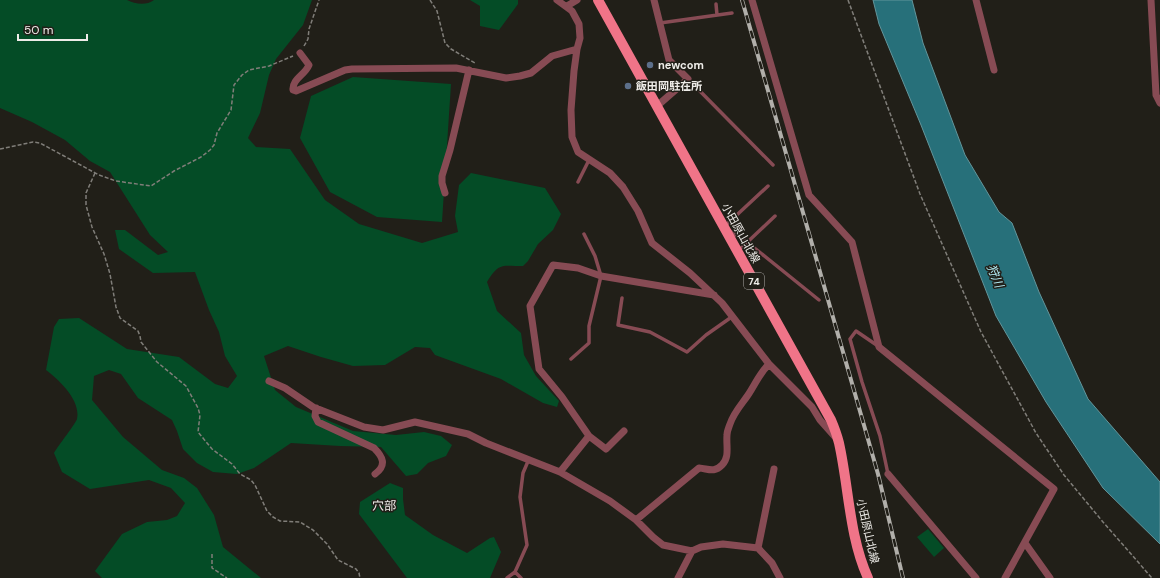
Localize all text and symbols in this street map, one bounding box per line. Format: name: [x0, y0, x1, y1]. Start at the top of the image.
scale bar: [18, 16, 87, 42]
text: 50 m: [24, 22, 53, 38]
place label: newcom: [658, 58, 704, 72]
marker: newcom: [645, 60, 655, 70]
place label: 飯田岡駐在所: [635, 79, 702, 93]
marker: 飯田岡駐在所: [623, 81, 633, 91]
street label: 小田原山北線: [719, 201, 763, 265]
water label: 狩川: [983, 262, 1008, 292]
road number: 74: [744, 273, 764, 289]
street label: 小田原山北線: [854, 497, 882, 565]
district label: 穴部: [372, 498, 396, 514]

